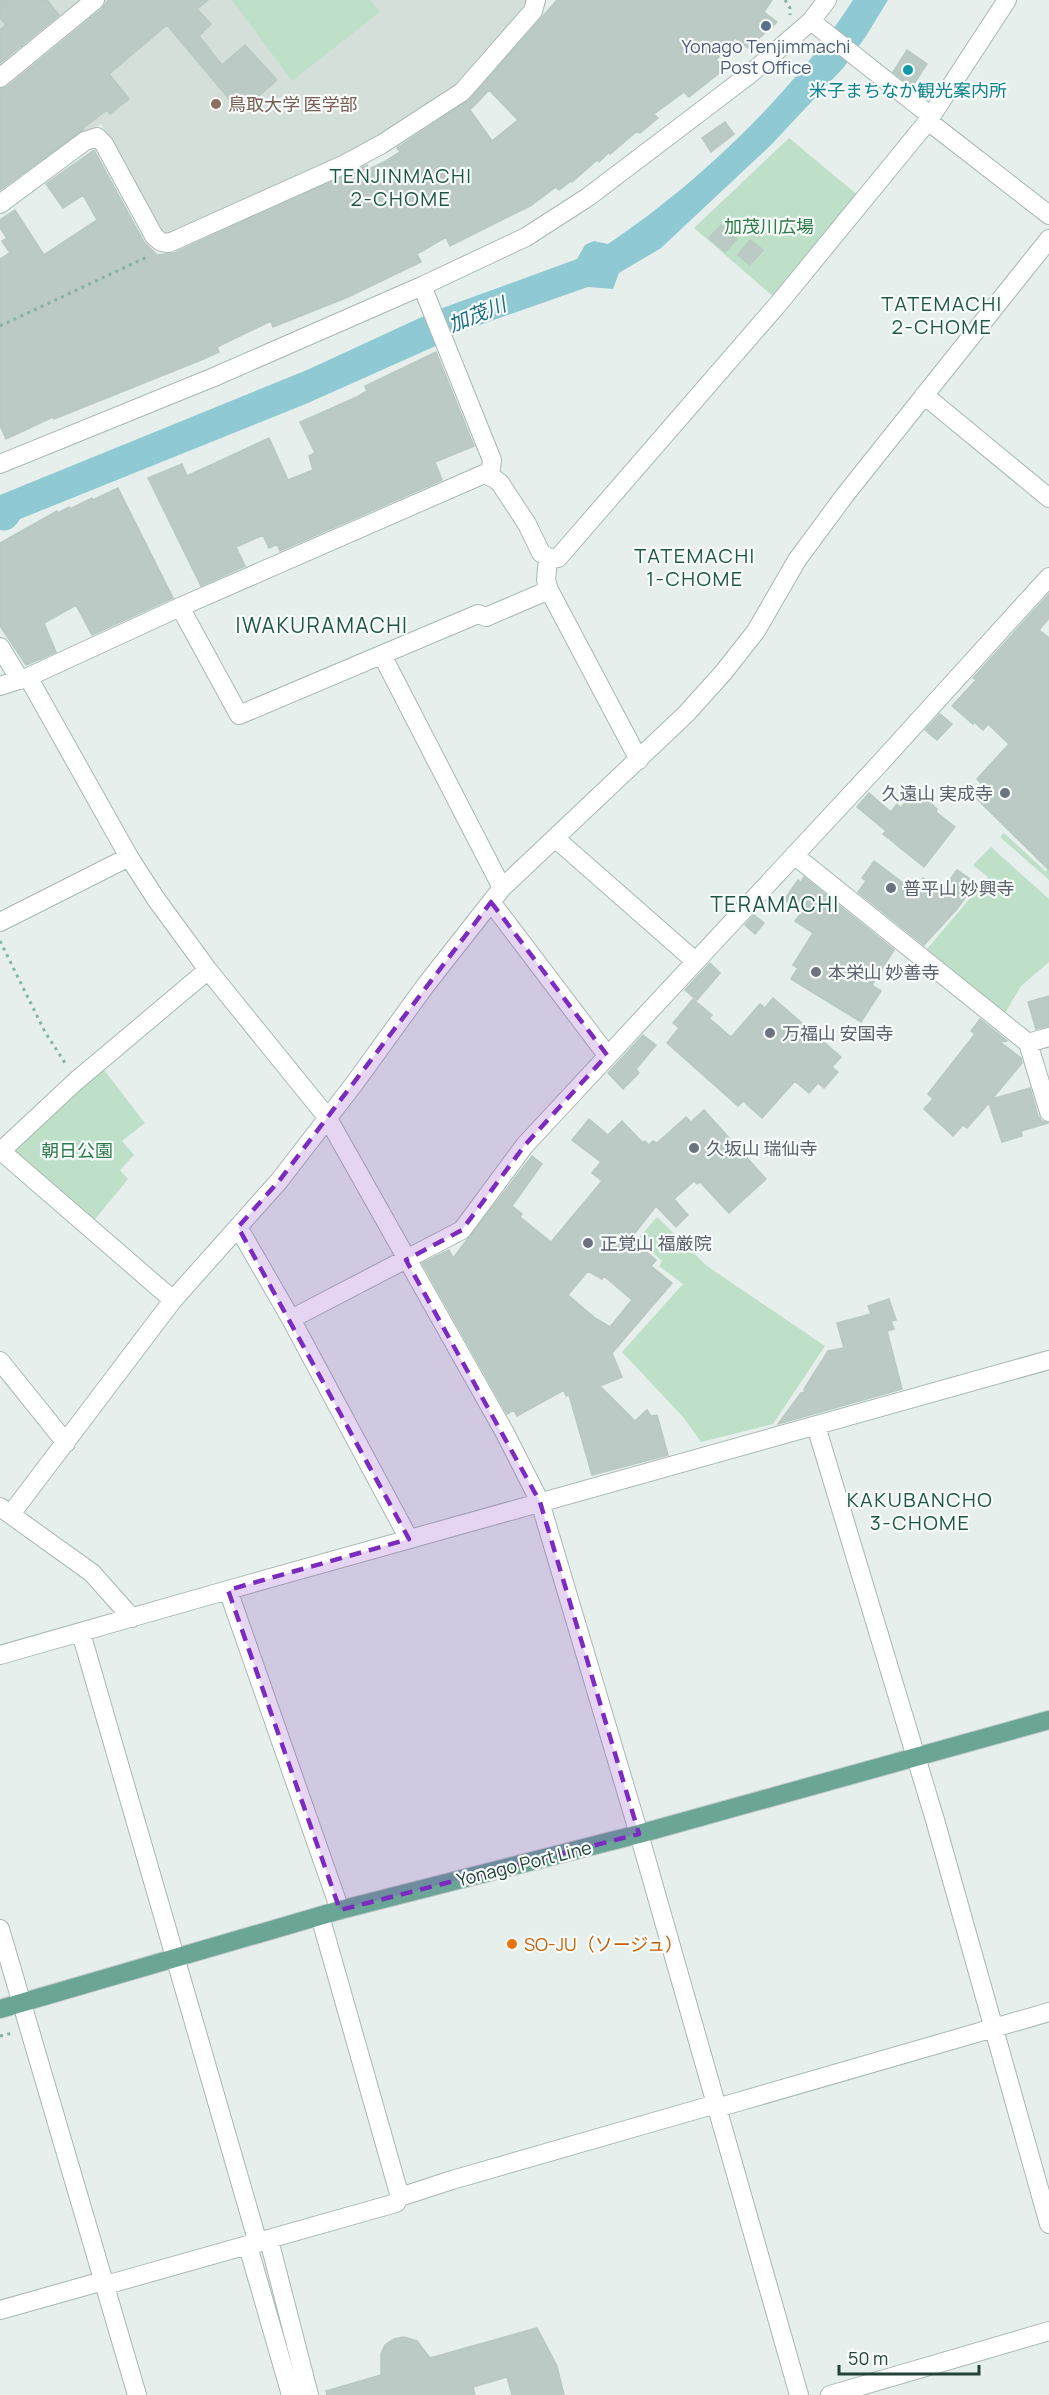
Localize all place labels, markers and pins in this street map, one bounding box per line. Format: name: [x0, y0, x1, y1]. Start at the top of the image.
marker: Yonago Tenjimmachi Post Office: [759, 19, 773, 33]
place label: Yonago Tenjimmachi Post Office: [681, 34, 851, 79]
marker: 米子まちなか観光案内所: [901, 63, 915, 77]
place label: 米子まちなか観光案内所: [809, 78, 1007, 102]
place label: 鳥取大学 医学部: [228, 92, 358, 116]
marker: 鳥取大学 医学部: [209, 97, 223, 111]
place label: 久遠山 実成寺: [881, 781, 993, 805]
marker: 久遠山 実成寺: [998, 786, 1012, 800]
place label: 普平山 妙興寺: [903, 876, 1015, 900]
marker: 普平山 妙興寺: [884, 881, 898, 895]
place label: 本栄山 妙善寺: [828, 960, 940, 984]
marker: 本栄山 妙善寺: [809, 965, 823, 979]
place label: 万福山 安国寺: [782, 1021, 894, 1045]
marker: 万福山 安国寺: [763, 1026, 777, 1040]
place label: 久坂山 瑞仙寺: [706, 1136, 818, 1160]
marker: 久坂山 瑞仙寺: [687, 1141, 701, 1155]
place label: 正覚山 福厳院: [600, 1231, 712, 1255]
marker: 正覚山 福厳院: [581, 1236, 595, 1250]
place label: SO-JU（ソージュ）: [524, 1932, 683, 1956]
marker: SO-JU（ソージュ）: [505, 1937, 519, 1951]

